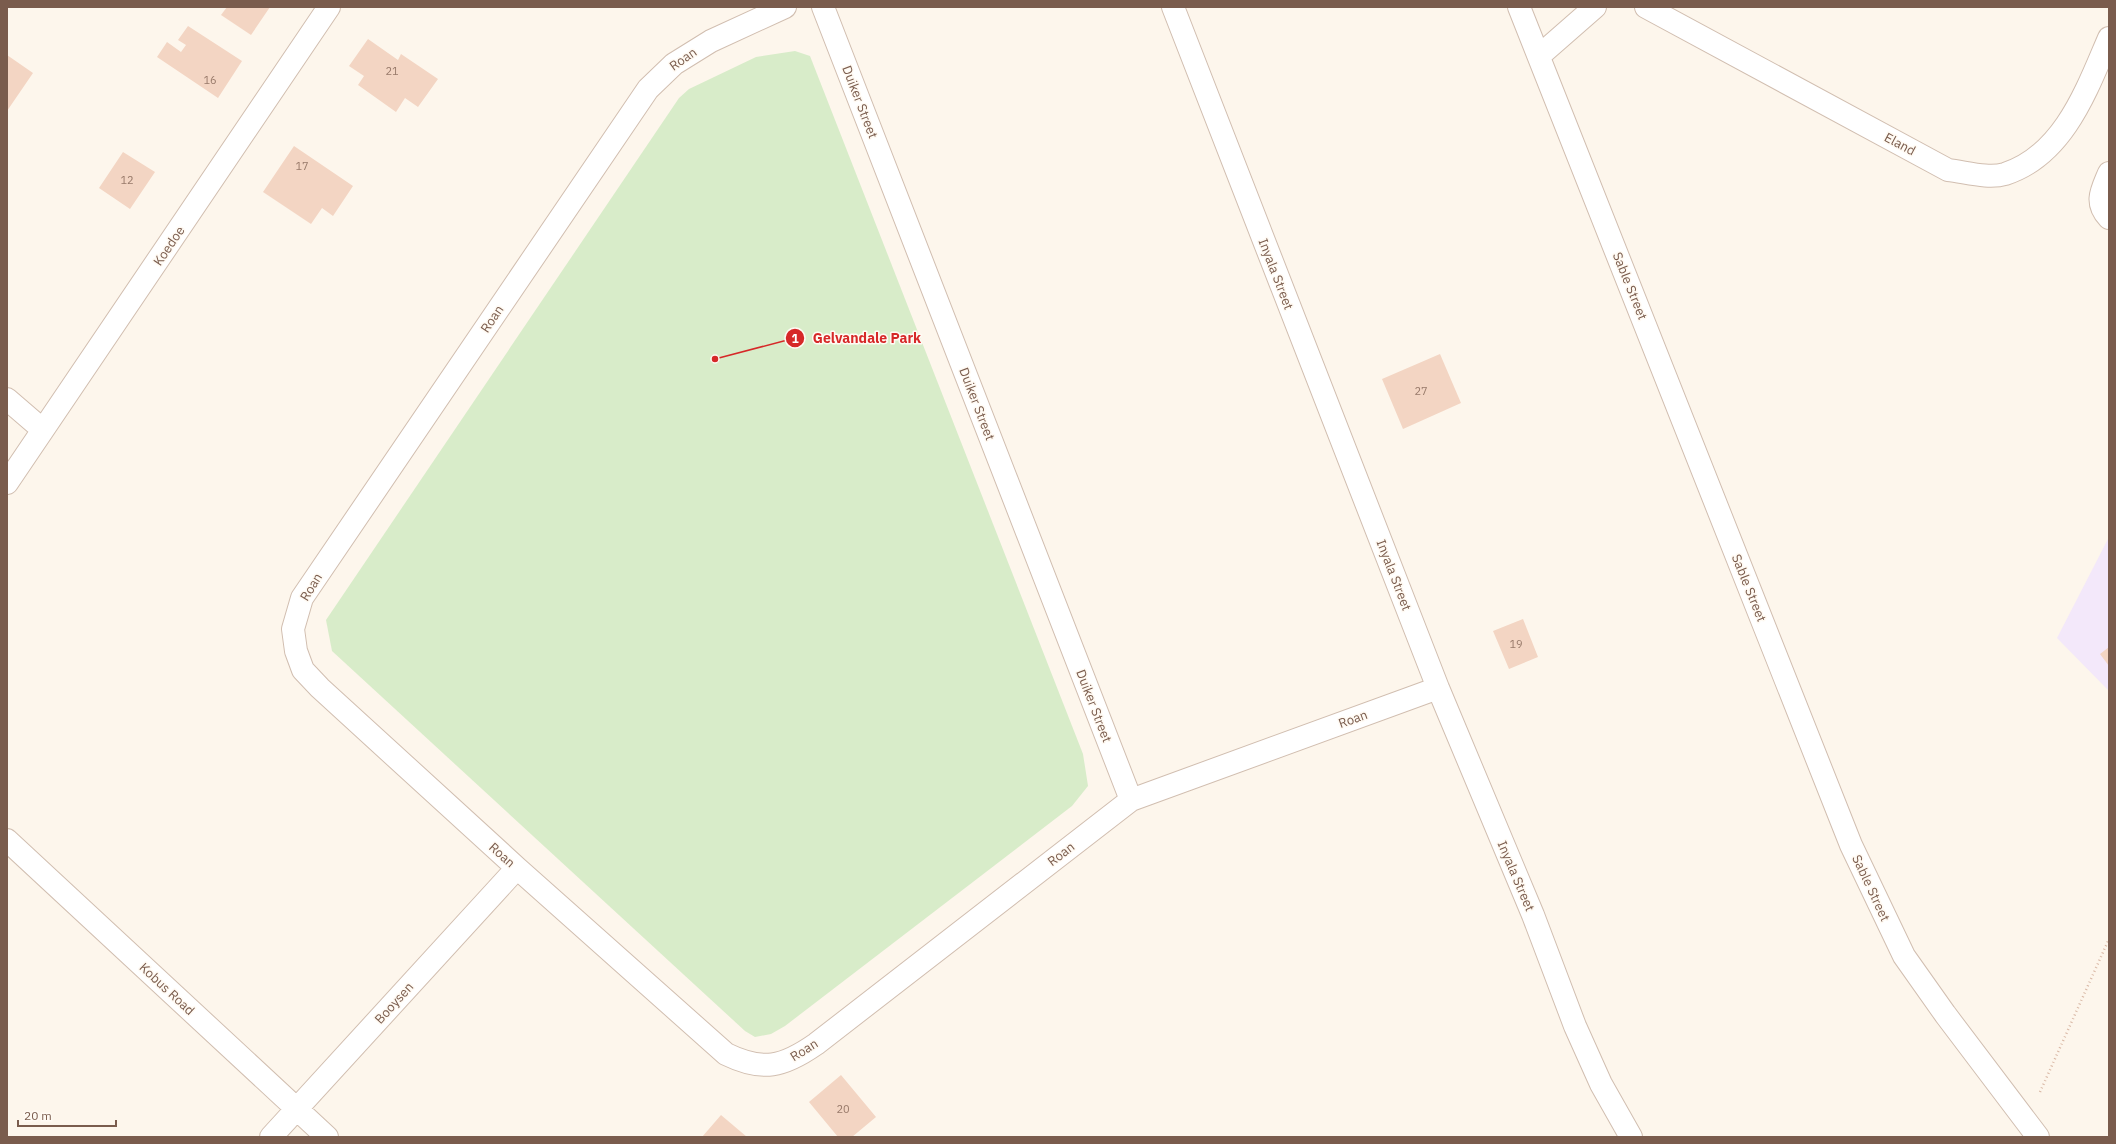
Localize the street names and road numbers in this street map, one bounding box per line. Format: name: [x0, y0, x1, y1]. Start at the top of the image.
street label: Roan: [666, 44, 700, 74]
street label: Duiker Street: [838, 63, 882, 141]
street label: Eland: [1881, 129, 1919, 159]
street label: Koedoe: [150, 223, 188, 269]
street label: Inyala Street: [1255, 236, 1297, 312]
street label: Sable Street: [1609, 250, 1651, 322]
street label: Roan: [477, 302, 507, 336]
street label: Duiker Street: [955, 365, 999, 443]
street label: Inyala Street: [1373, 537, 1415, 613]
street label: Sable Street: [1728, 552, 1770, 624]
street label: Roan: [296, 570, 326, 604]
street label: Duiker Street: [1072, 667, 1116, 745]
street label: Roan: [1336, 706, 1370, 732]
street label: Roan: [1044, 838, 1078, 870]
street label: Inyala Street: [1494, 838, 1538, 914]
street label: Roan: [485, 839, 519, 871]
street label: Sable Street: [1848, 852, 1894, 924]
street label: Kobus Road: [136, 959, 198, 1019]
street label: Booysen: [371, 979, 417, 1027]
street label: Roan: [787, 1035, 821, 1065]

